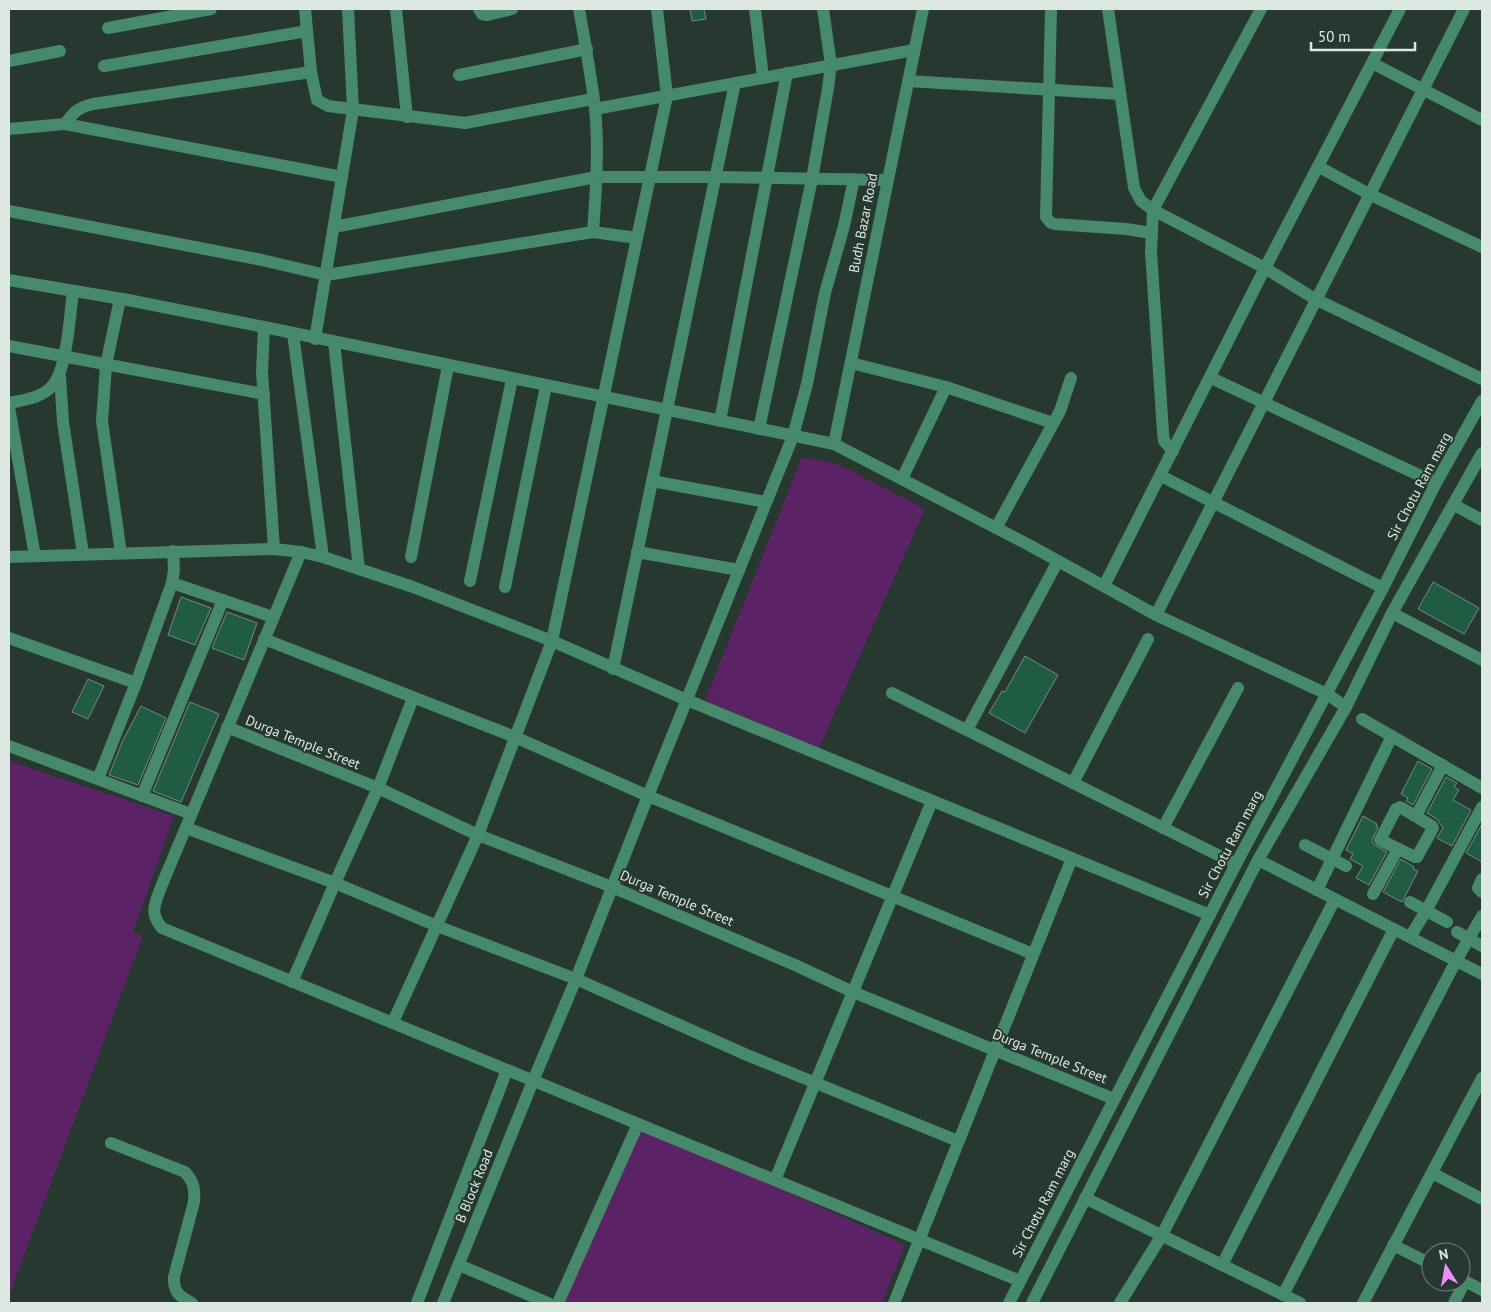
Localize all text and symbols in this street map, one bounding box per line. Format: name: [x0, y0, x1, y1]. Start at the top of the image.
scale bar: [1311, 20, 1415, 52]
text: 50 m: [1318, 27, 1351, 46]
street label: Budh Bazar Road: [845, 172, 881, 274]
street label: Sir Chotu Ram marg: [1383, 429, 1455, 543]
street label: Durga Temple Street: [243, 711, 363, 773]
street label: Sir Chotu Ram marg: [1194, 787, 1266, 901]
street label: Durga Temple Street: [617, 866, 737, 930]
street label: Durga Temple Street: [990, 1025, 1110, 1087]
street label: Sir Chotu Ram marg: [1008, 1146, 1078, 1260]
street label: B Block Road: [451, 1147, 497, 1225]
north arrow: [1421, 1242, 1471, 1292]
text: N: [1437, 1245, 1450, 1264]

